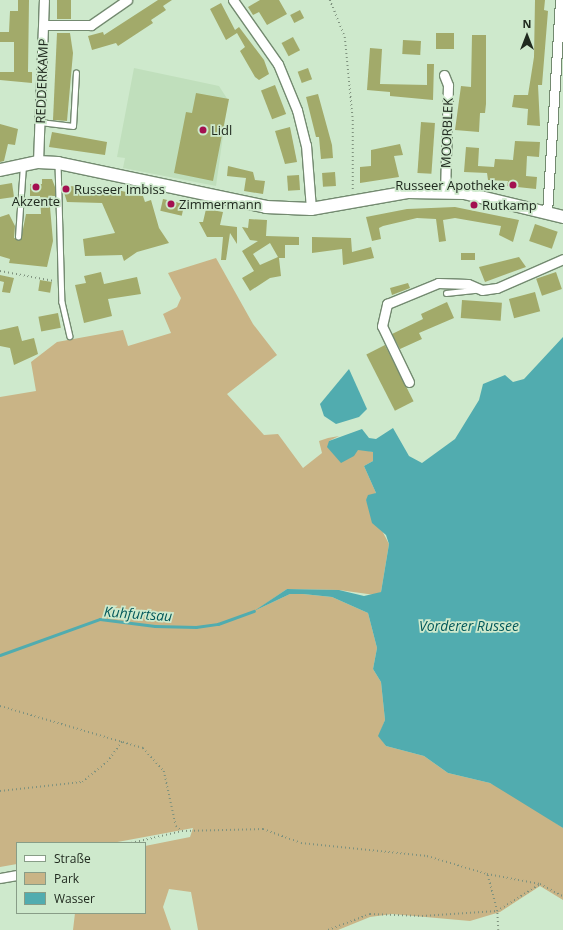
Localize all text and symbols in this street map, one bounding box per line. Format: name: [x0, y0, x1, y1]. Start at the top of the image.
north arrow: [507, 16, 547, 56]
text: N: [523, 16, 531, 31]
street label: REDDERKAMP: [33, 38, 51, 124]
street label: MOORBLEK: [438, 98, 456, 168]
place label: Lidl: [211, 122, 232, 138]
marker: Lidl: [198, 125, 208, 135]
place label: Russeer Apotheke: [395, 177, 505, 193]
marker: Russeer Apotheke: [508, 180, 518, 190]
place label: Russeer Imbiss: [74, 181, 165, 197]
marker: Akzente: [31, 182, 41, 192]
marker: Russeer Imbiss: [61, 184, 71, 194]
place label: Akzente: [12, 193, 60, 209]
place label: Zimmermann: [179, 196, 262, 212]
place label: Rutkamp: [482, 197, 537, 213]
marker: Zimmermann: [166, 199, 176, 209]
marker: Rutkamp: [469, 200, 479, 210]
water label: Kuhfurtsau: [103, 603, 173, 625]
water label: Vorderer Russee: [419, 618, 519, 634]
legend: [16, 842, 146, 914]
text: Straße: [54, 850, 91, 867]
text: Park: [54, 870, 79, 887]
text: Wasser: [54, 890, 95, 907]

